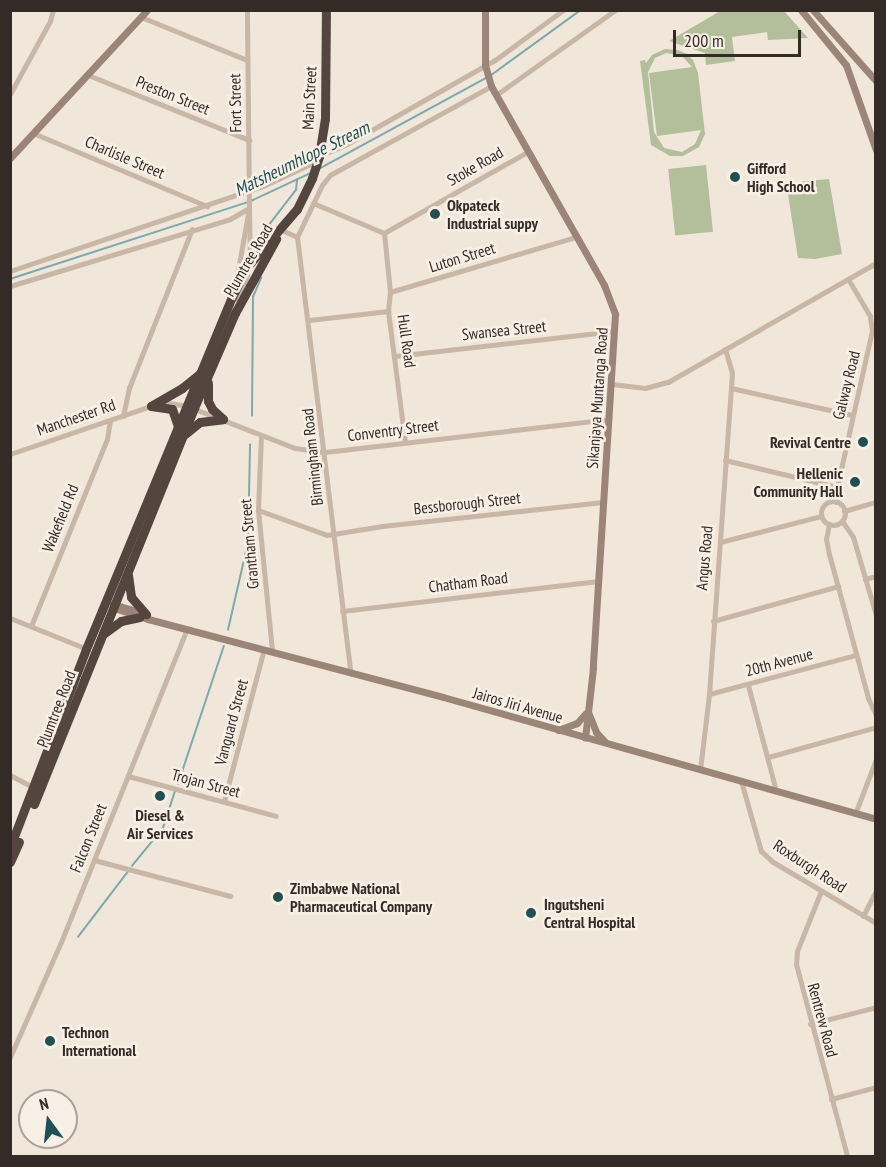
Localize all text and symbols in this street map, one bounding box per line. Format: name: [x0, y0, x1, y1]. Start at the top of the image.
scale bar: [676, 18, 804, 56]
text: 200 m: [684, 29, 724, 52]
street label: Main Street: [298, 66, 320, 130]
street label: Preston Street: [133, 72, 213, 118]
street label: Fort Street: [225, 73, 245, 133]
water label: Matsheumhlope Stream: [231, 117, 373, 201]
street label: Charlisle Street: [82, 132, 168, 182]
street label: Stoke Road: [444, 142, 506, 190]
place label: Gifford High School: [747, 158, 815, 196]
marker: Gifford High School: [728, 170, 742, 184]
place label: Okpateck Industrial suppy: [447, 195, 538, 233]
marker: Okpateck Industrial suppy: [428, 207, 442, 221]
street label: Plumtree Road: [219, 220, 277, 300]
street label: Luton Street: [427, 238, 497, 276]
street label: Hull Road: [394, 313, 420, 369]
street label: Swansea Street: [461, 316, 547, 344]
street label: Sikanjaya Muntanga Road: [582, 327, 612, 469]
street label: Galway Road: [828, 348, 864, 422]
street label: Manchester Rd: [34, 395, 118, 439]
street label: Birmingham Road: [297, 407, 327, 507]
street label: Conventry Street: [346, 415, 440, 445]
place label: Revival Centre: [770, 432, 851, 452]
marker: Revival Centre: [856, 435, 870, 449]
place label: Hellenic Community Hall: [753, 463, 843, 501]
marker: Hellenic Community Hall: [848, 475, 862, 489]
street label: Wakefield Rd: [38, 481, 82, 555]
street label: Bessborough Street: [413, 488, 521, 518]
street label: Grantham Street: [235, 498, 263, 590]
street label: Angus Road: [692, 525, 716, 591]
street label: Chatham Road: [427, 568, 509, 596]
street label: 20th Avenue: [743, 644, 815, 680]
street label: Plumtree Road: [33, 668, 79, 750]
street label: Vanguard Street: [210, 677, 252, 767]
street label: Jairos Jiri Avenue: [471, 683, 565, 727]
street label: Trojan Street: [169, 765, 243, 801]
marker: Diesel & Air Services: [153, 789, 167, 803]
street label: Falcon Street: [65, 801, 111, 875]
place label: Diesel & Air Services: [127, 805, 193, 843]
street label: Roxburgh Road: [770, 835, 850, 897]
place label: Zimbabwe National Pharmaceutical Company: [290, 878, 432, 916]
marker: Zimbabwe National Pharmaceutical Company: [271, 890, 285, 904]
place label: Ingutsheni Central Hospital: [544, 894, 635, 932]
marker: Ingutsheni Central Hospital: [522, 904, 540, 922]
street label: Rentrew Road: [804, 981, 842, 1059]
place label: Technon International: [62, 1022, 136, 1060]
marker: Technon International: [43, 1034, 57, 1048]
north arrow: [18, 1089, 78, 1149]
text: N: [37, 1093, 51, 1114]

